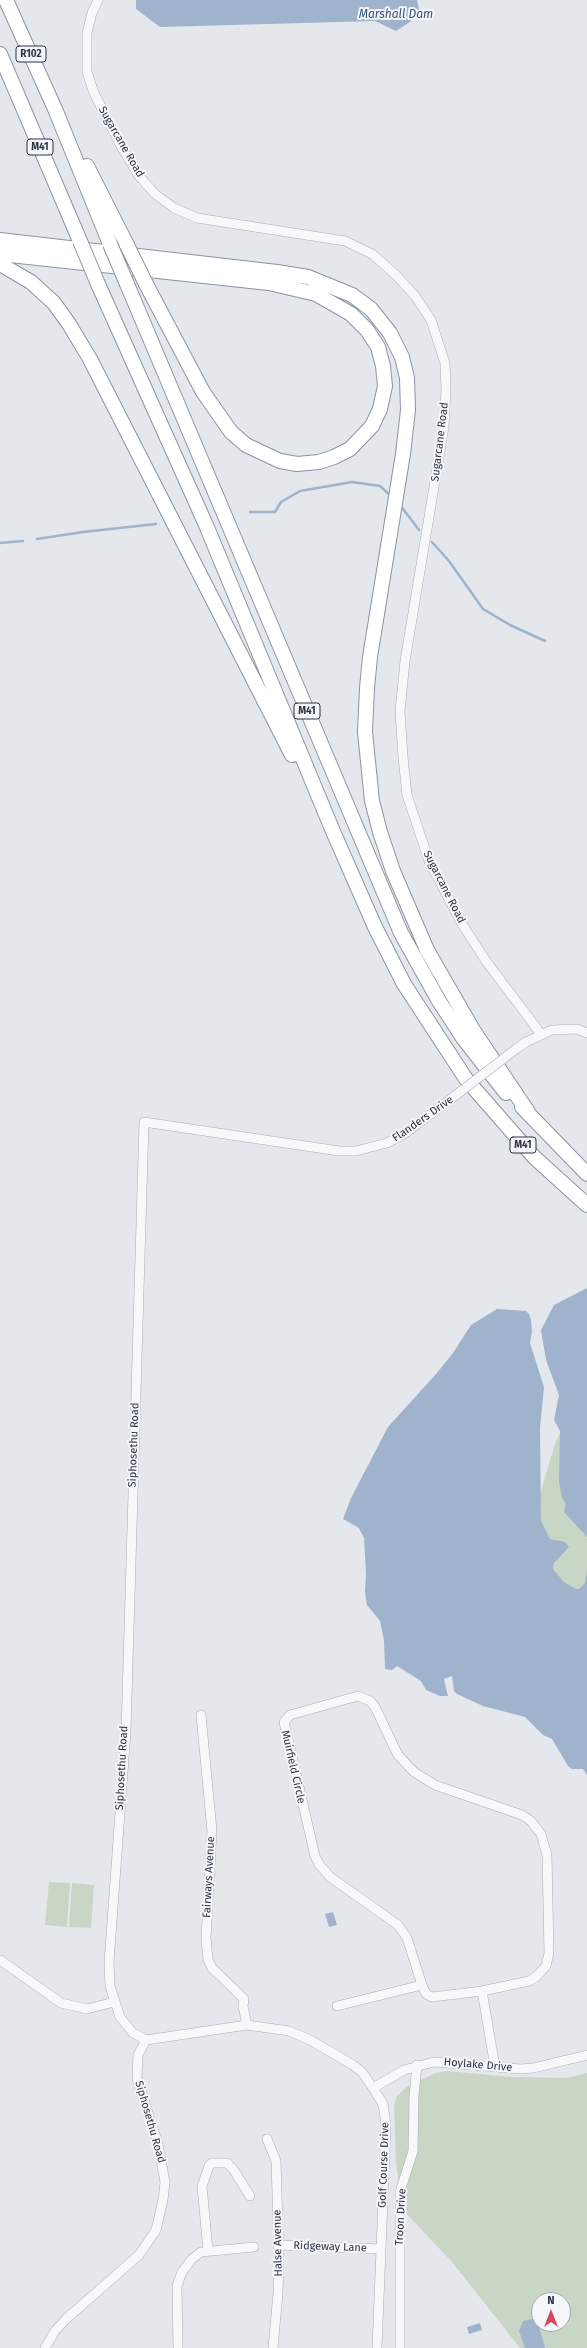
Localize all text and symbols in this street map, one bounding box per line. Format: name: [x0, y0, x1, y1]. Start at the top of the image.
water label: Marshall Dam: [359, 8, 433, 22]
road number: R102: [16, 46, 46, 62]
street label: Sugarcane Road: [95, 104, 147, 180]
road number: M41: [27, 139, 53, 155]
street label: Sugarcane Road: [429, 402, 451, 482]
road number: M41: [294, 703, 320, 719]
street label: Sugarcane Road: [420, 849, 468, 925]
street label: Flanders Drive: [390, 1093, 456, 1145]
road number: M41: [510, 1137, 536, 1153]
street label: Siphosethu Road: [126, 1402, 142, 1488]
street label: Siphosethu Road: [113, 1725, 131, 1811]
street label: Muirfield Circle: [278, 1729, 308, 1805]
street label: Fairways Avenue: [200, 1836, 218, 1918]
street label: Hoylake Drive: [443, 2055, 513, 2075]
street label: Siphosethu Road: [132, 2079, 168, 2165]
street label: Golf Course Drive: [376, 2122, 392, 2208]
street label: Troon Drive: [393, 2188, 409, 2246]
street label: Halse Avenue: [271, 2209, 285, 2277]
street label: Ridgeway Lane: [293, 2239, 367, 2255]
north arrow: [531, 2292, 571, 2332]
text: N: [547, 2294, 555, 2307]

